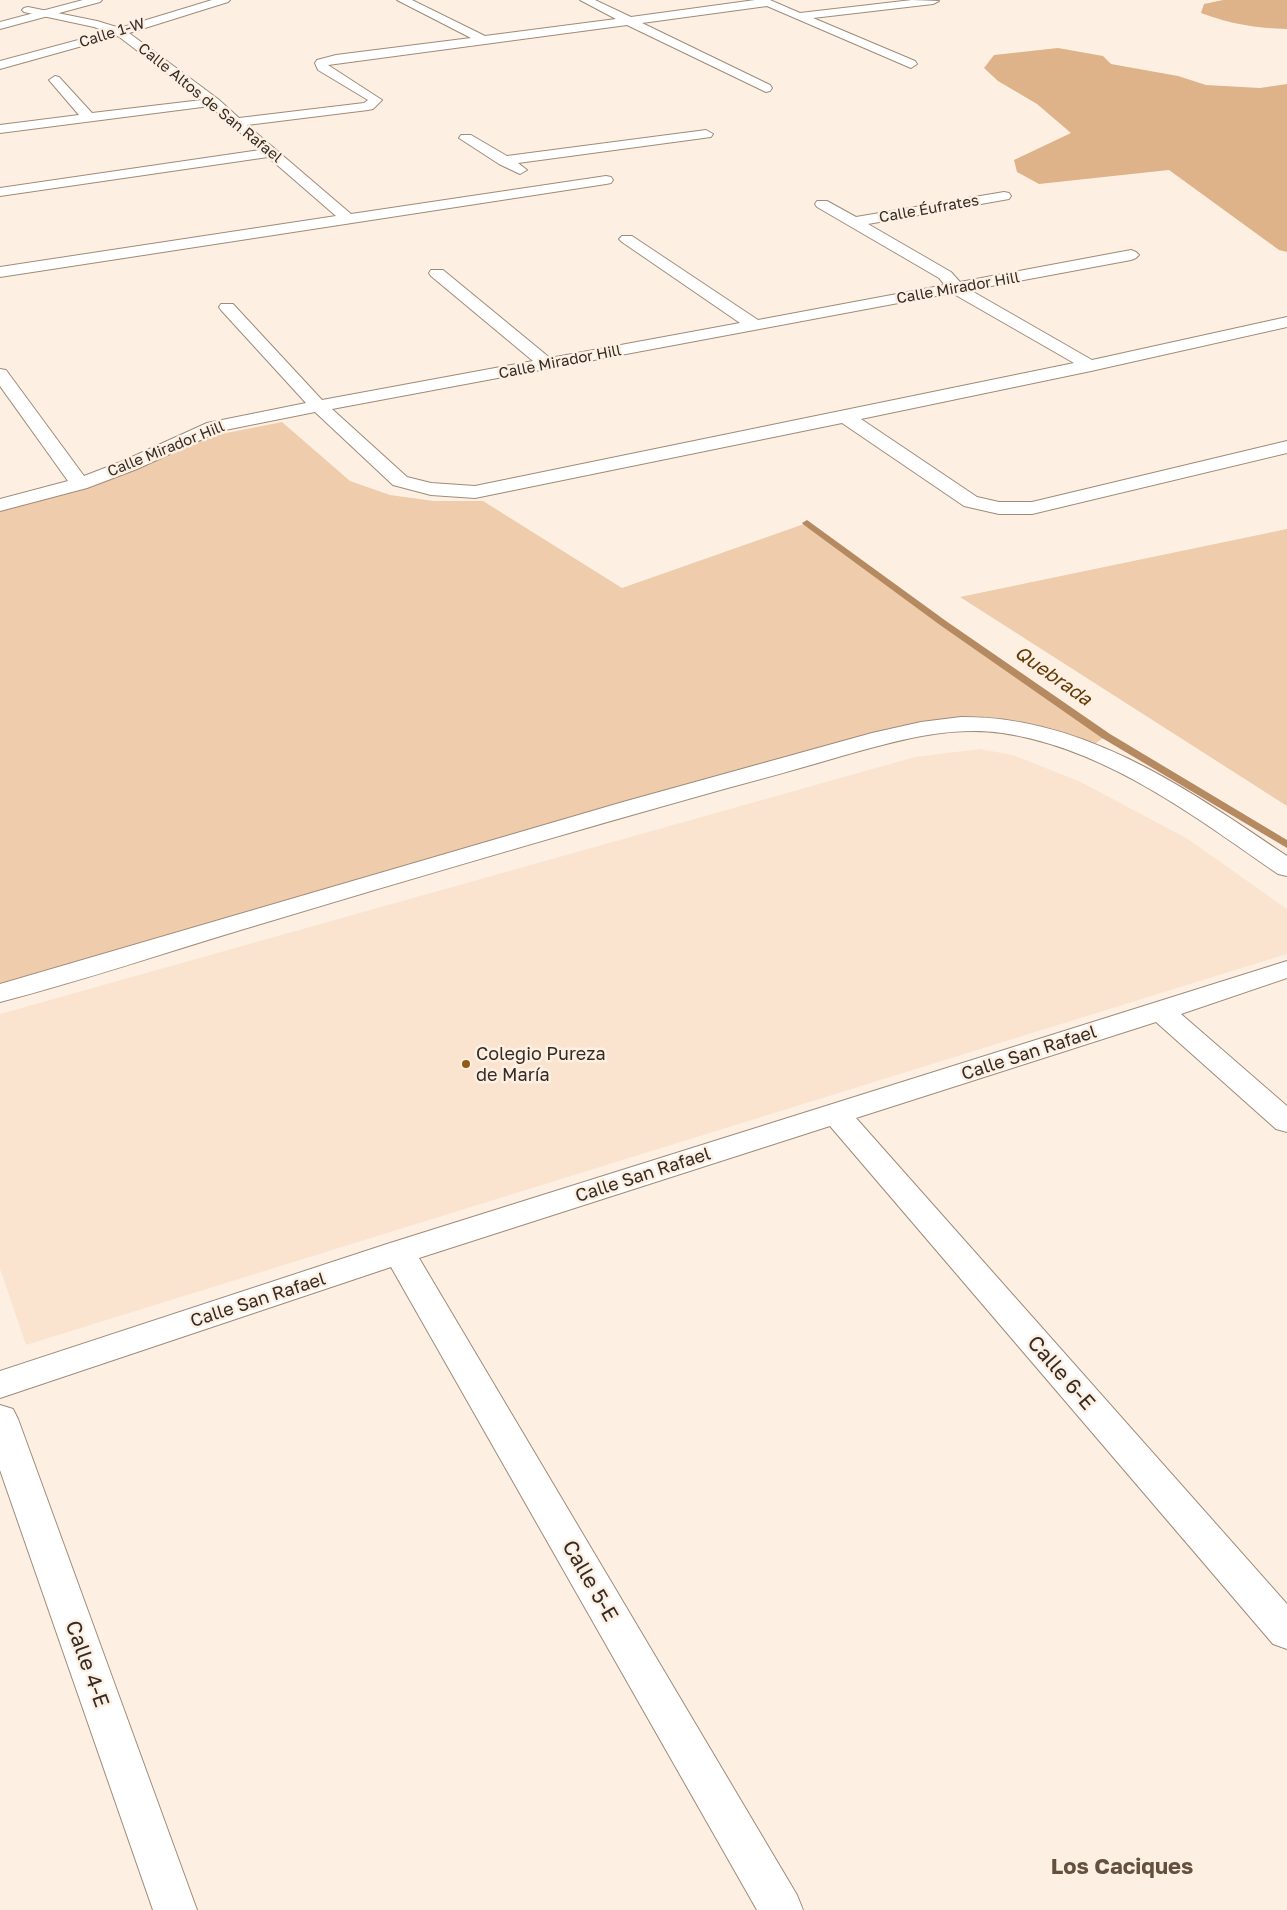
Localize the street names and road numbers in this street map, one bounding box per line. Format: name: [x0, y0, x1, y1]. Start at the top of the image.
street label: Calle 1-W: [77, 14, 147, 52]
street label: Calle Altos de San Rafael: [134, 39, 286, 167]
street label: Calle Éufrates: [878, 191, 980, 227]
street label: Calle Mirador Hill: [895, 268, 1021, 308]
street label: Calle Mirador Hill: [497, 341, 623, 383]
street label: Calle Mirador Hill: [105, 417, 227, 481]
street label: Calle San Rafael: [959, 1021, 1099, 1085]
street label: Calle San Rafael: [573, 1143, 713, 1207]
street label: Calle San Rafael: [188, 1268, 328, 1332]
street label: Calle 6-E: [1022, 1331, 1100, 1415]
street label: Calle 5-E: [557, 1536, 623, 1626]
street label: Calle 4-E: [60, 1617, 114, 1711]

